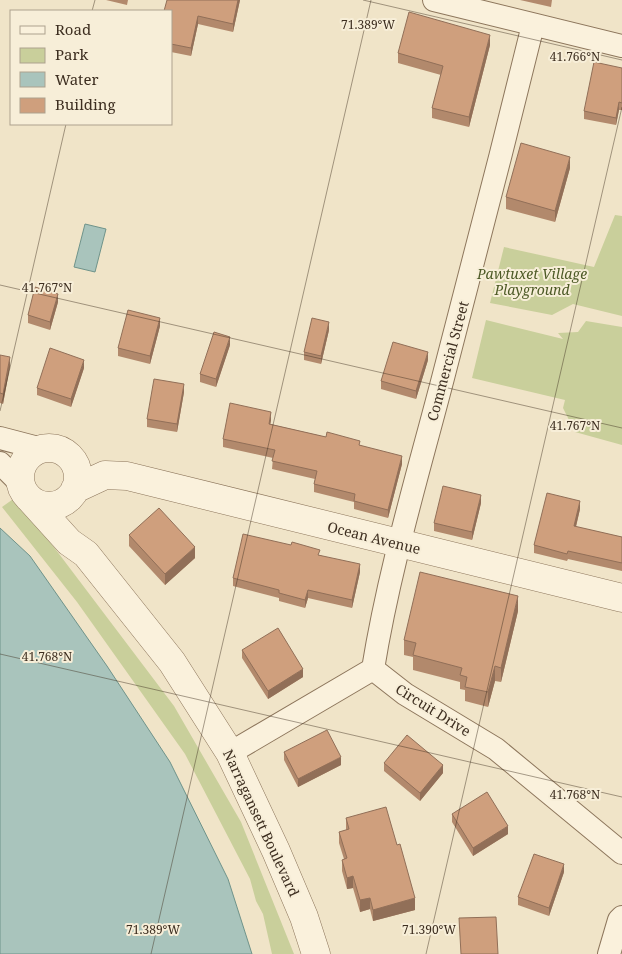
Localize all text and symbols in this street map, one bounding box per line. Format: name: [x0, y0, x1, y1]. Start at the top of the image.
legend: [10, 10, 172, 125]
text: 71.389°W: [341, 16, 395, 33]
text: Road: [55, 19, 91, 39]
text: Park: [55, 44, 89, 64]
text: 41.766°N: [550, 48, 600, 65]
text: Water: [55, 69, 98, 89]
text: Building: [55, 94, 116, 114]
park label: Pawtuxet Village Playground: [476, 264, 587, 299]
text: 41.767°N: [22, 279, 72, 296]
street label: Commercial Street: [422, 299, 473, 423]
text: 41.767°N: [550, 417, 600, 434]
street label: Ocean Avenue: [326, 517, 423, 558]
text: 41.768°N: [22, 648, 72, 665]
street label: Circuit Drive: [392, 679, 474, 740]
street label: Narragansett Boulevard: [219, 746, 304, 900]
text: 41.768°N: [550, 786, 600, 803]
text: 71.389°W: [126, 921, 180, 938]
text: 71.390°W: [402, 921, 456, 938]

